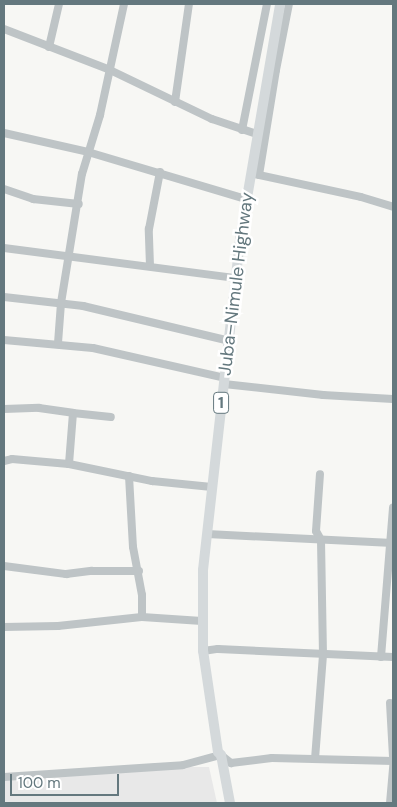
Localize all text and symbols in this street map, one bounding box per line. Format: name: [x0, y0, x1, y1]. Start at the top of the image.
street label: Juba–Nimule Highway: [214, 191, 258, 377]
road number: 1: [212, 389, 230, 416]
scale bar: [12, 764, 121, 796]
text: 100 m: [18, 773, 61, 793]

